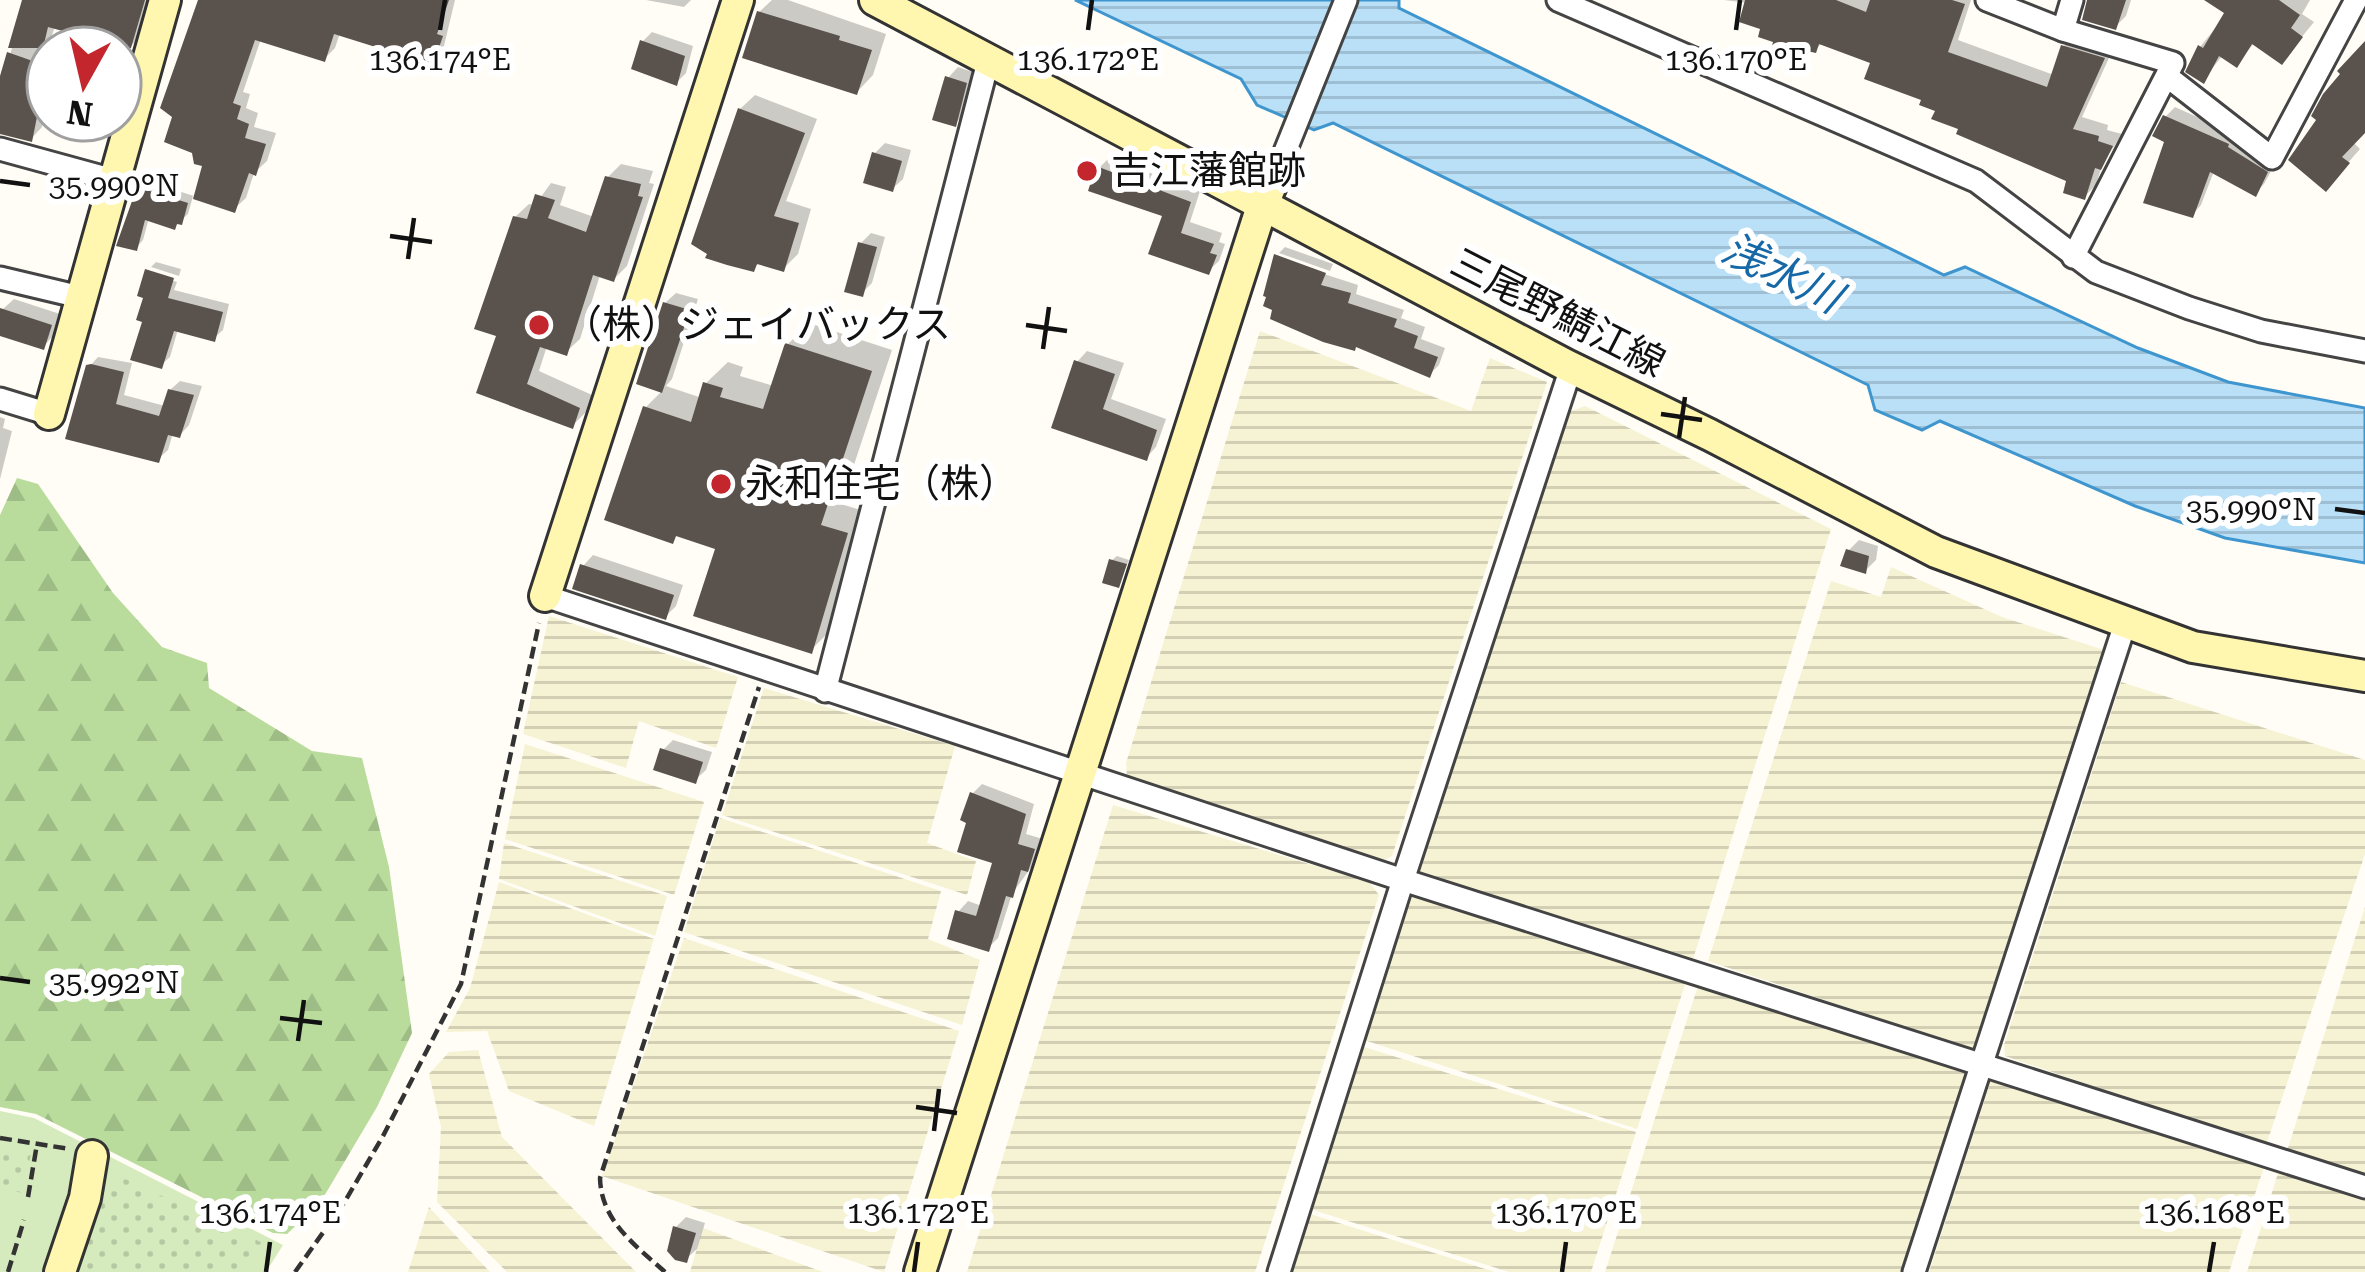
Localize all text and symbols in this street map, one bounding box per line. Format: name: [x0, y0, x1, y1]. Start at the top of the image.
north arrow: [24, 24, 144, 144]
text: 136.174°E: [369, 42, 511, 77]
text: 136.172°E: [1017, 42, 1159, 77]
text: 136.170°E: [1665, 42, 1807, 77]
text: N: [65, 92, 95, 134]
place label: 吉江藩館跡: [1111, 148, 1306, 194]
marker: 吉江藩館跡: [1074, 158, 1100, 184]
text: 35.990°N: [49, 168, 179, 203]
water label: 浅水川: [1715, 223, 1853, 324]
street label: 三尾野鯖江線: [1443, 239, 1673, 387]
place label: （株）ジェイバックス: [563, 302, 951, 348]
marker: （株）ジェイバックス: [526, 312, 552, 338]
place label: 永和住宅（株）: [745, 461, 1018, 507]
marker: 永和住宅（株）: [708, 471, 734, 497]
text: 35.990°N: [2186, 492, 2316, 527]
text: 35.992°N: [49, 965, 179, 1000]
text: 136.174°E: [199, 1195, 341, 1230]
text: 136.172°E: [847, 1195, 989, 1230]
text: 136.170°E: [1495, 1195, 1637, 1230]
text: 136.168°E: [2143, 1195, 2285, 1230]

